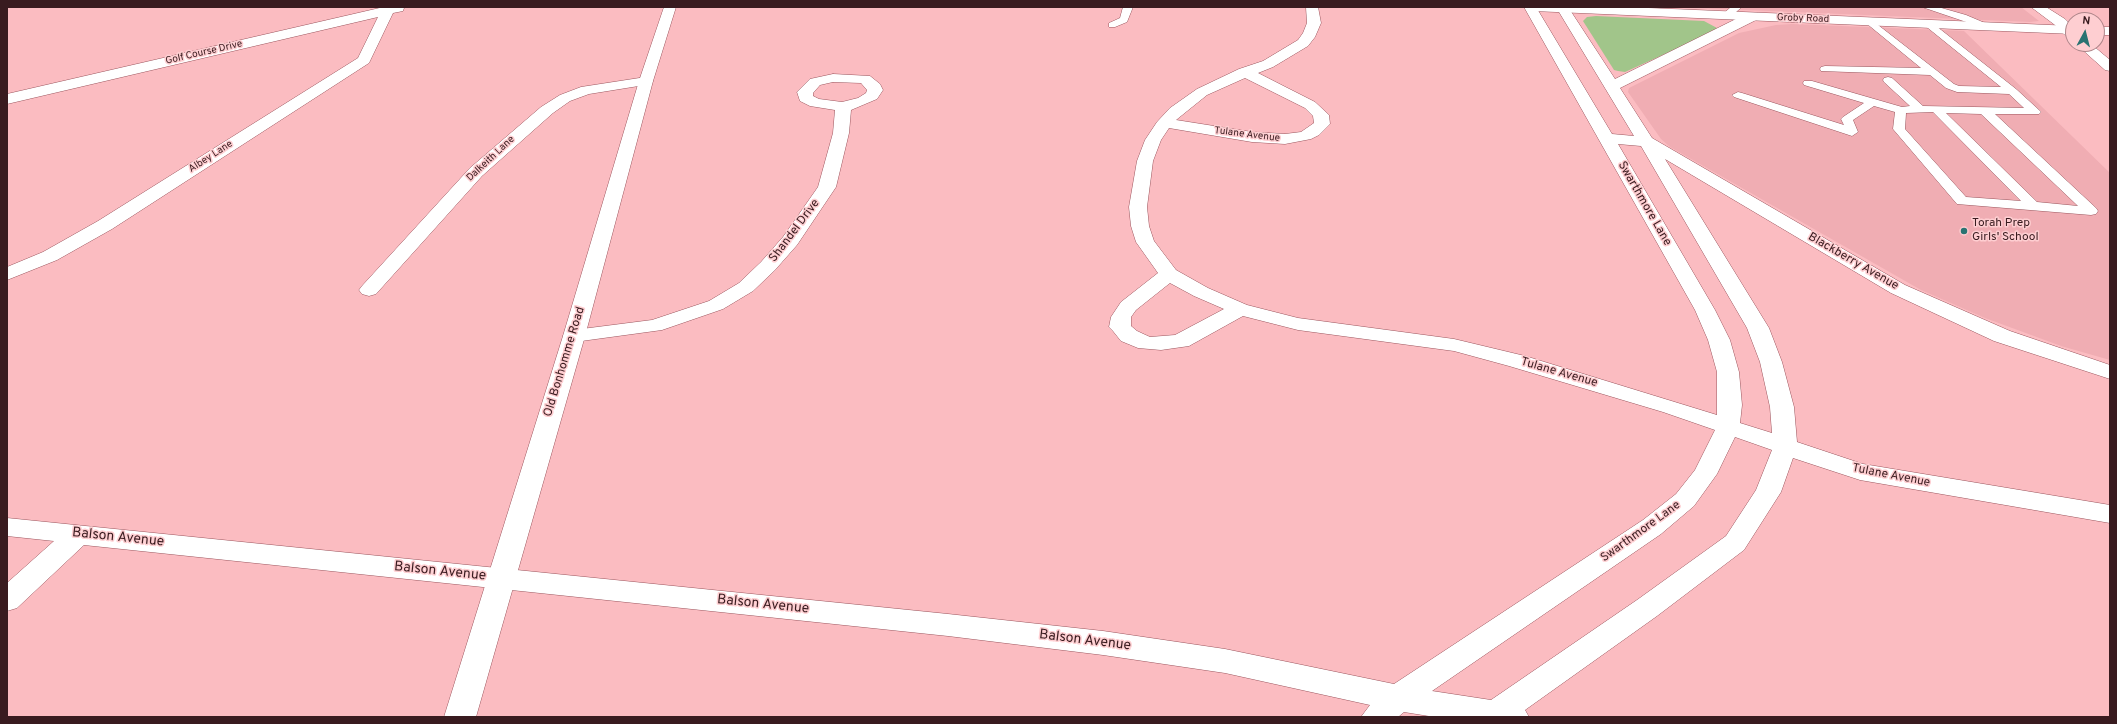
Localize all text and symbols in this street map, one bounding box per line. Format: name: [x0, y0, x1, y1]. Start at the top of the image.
street label: Groby Road: [1777, 12, 1829, 26]
north arrow: [2065, 12, 2105, 52]
text: N: [2082, 14, 2091, 29]
street label: Golf Course Drive: [164, 38, 244, 68]
street label: Tulane Avenue: [1214, 125, 1280, 145]
street label: Dalkeith Lane: [465, 134, 517, 184]
street label: Albey Lane: [187, 138, 235, 176]
street label: Swarthmore Lane: [1614, 159, 1674, 249]
street label: Shandel Drive: [767, 197, 823, 265]
place label: Torah Prep Girls' School: [1972, 217, 2039, 245]
marker: Torah Prep Girls' School: [1959, 226, 1969, 236]
street label: Blackberry Avenue: [1805, 230, 1901, 294]
street label: Old Bonhomme Road: [541, 305, 589, 419]
street label: Tulane Avenue: [1519, 355, 1599, 391]
street label: Tulane Avenue: [1851, 461, 1931, 491]
street label: Swarthmore Lane: [1598, 498, 1684, 566]
street label: Balson Avenue: [71, 525, 165, 551]
street label: Balson Avenue: [393, 559, 487, 585]
street label: Balson Avenue: [716, 592, 810, 618]
street label: Balson Avenue: [1038, 627, 1132, 655]

